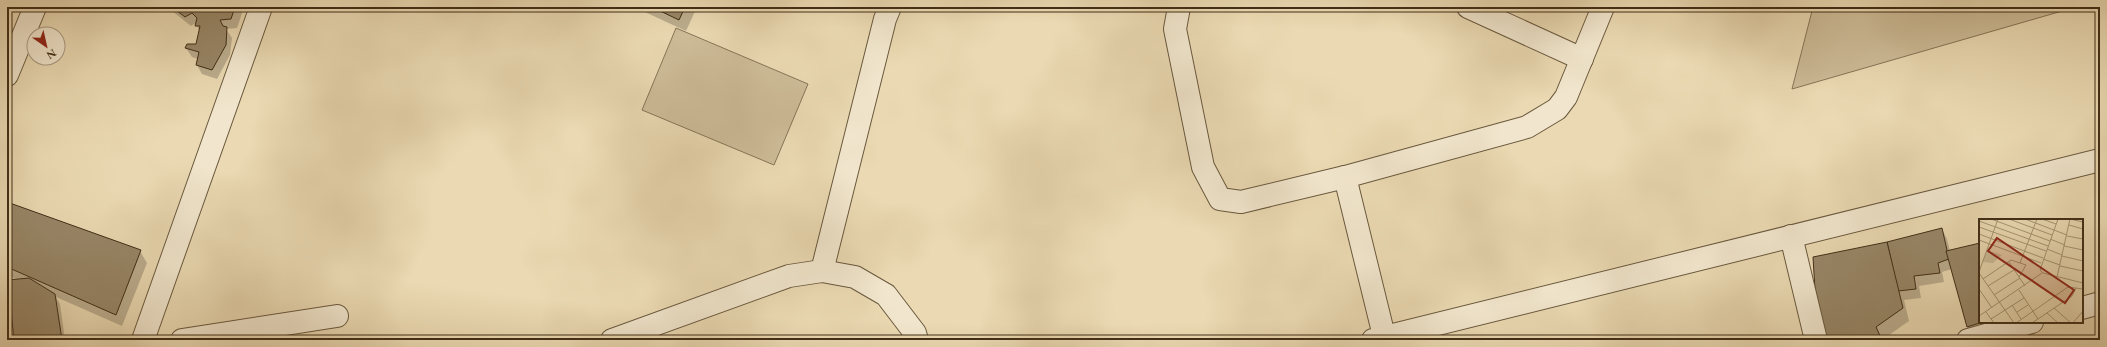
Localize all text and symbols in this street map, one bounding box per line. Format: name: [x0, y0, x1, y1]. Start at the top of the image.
north arrow: [26, 26, 66, 66]
text: N: [44, 46, 59, 63]
inset map: [1979, 219, 2083, 323]

